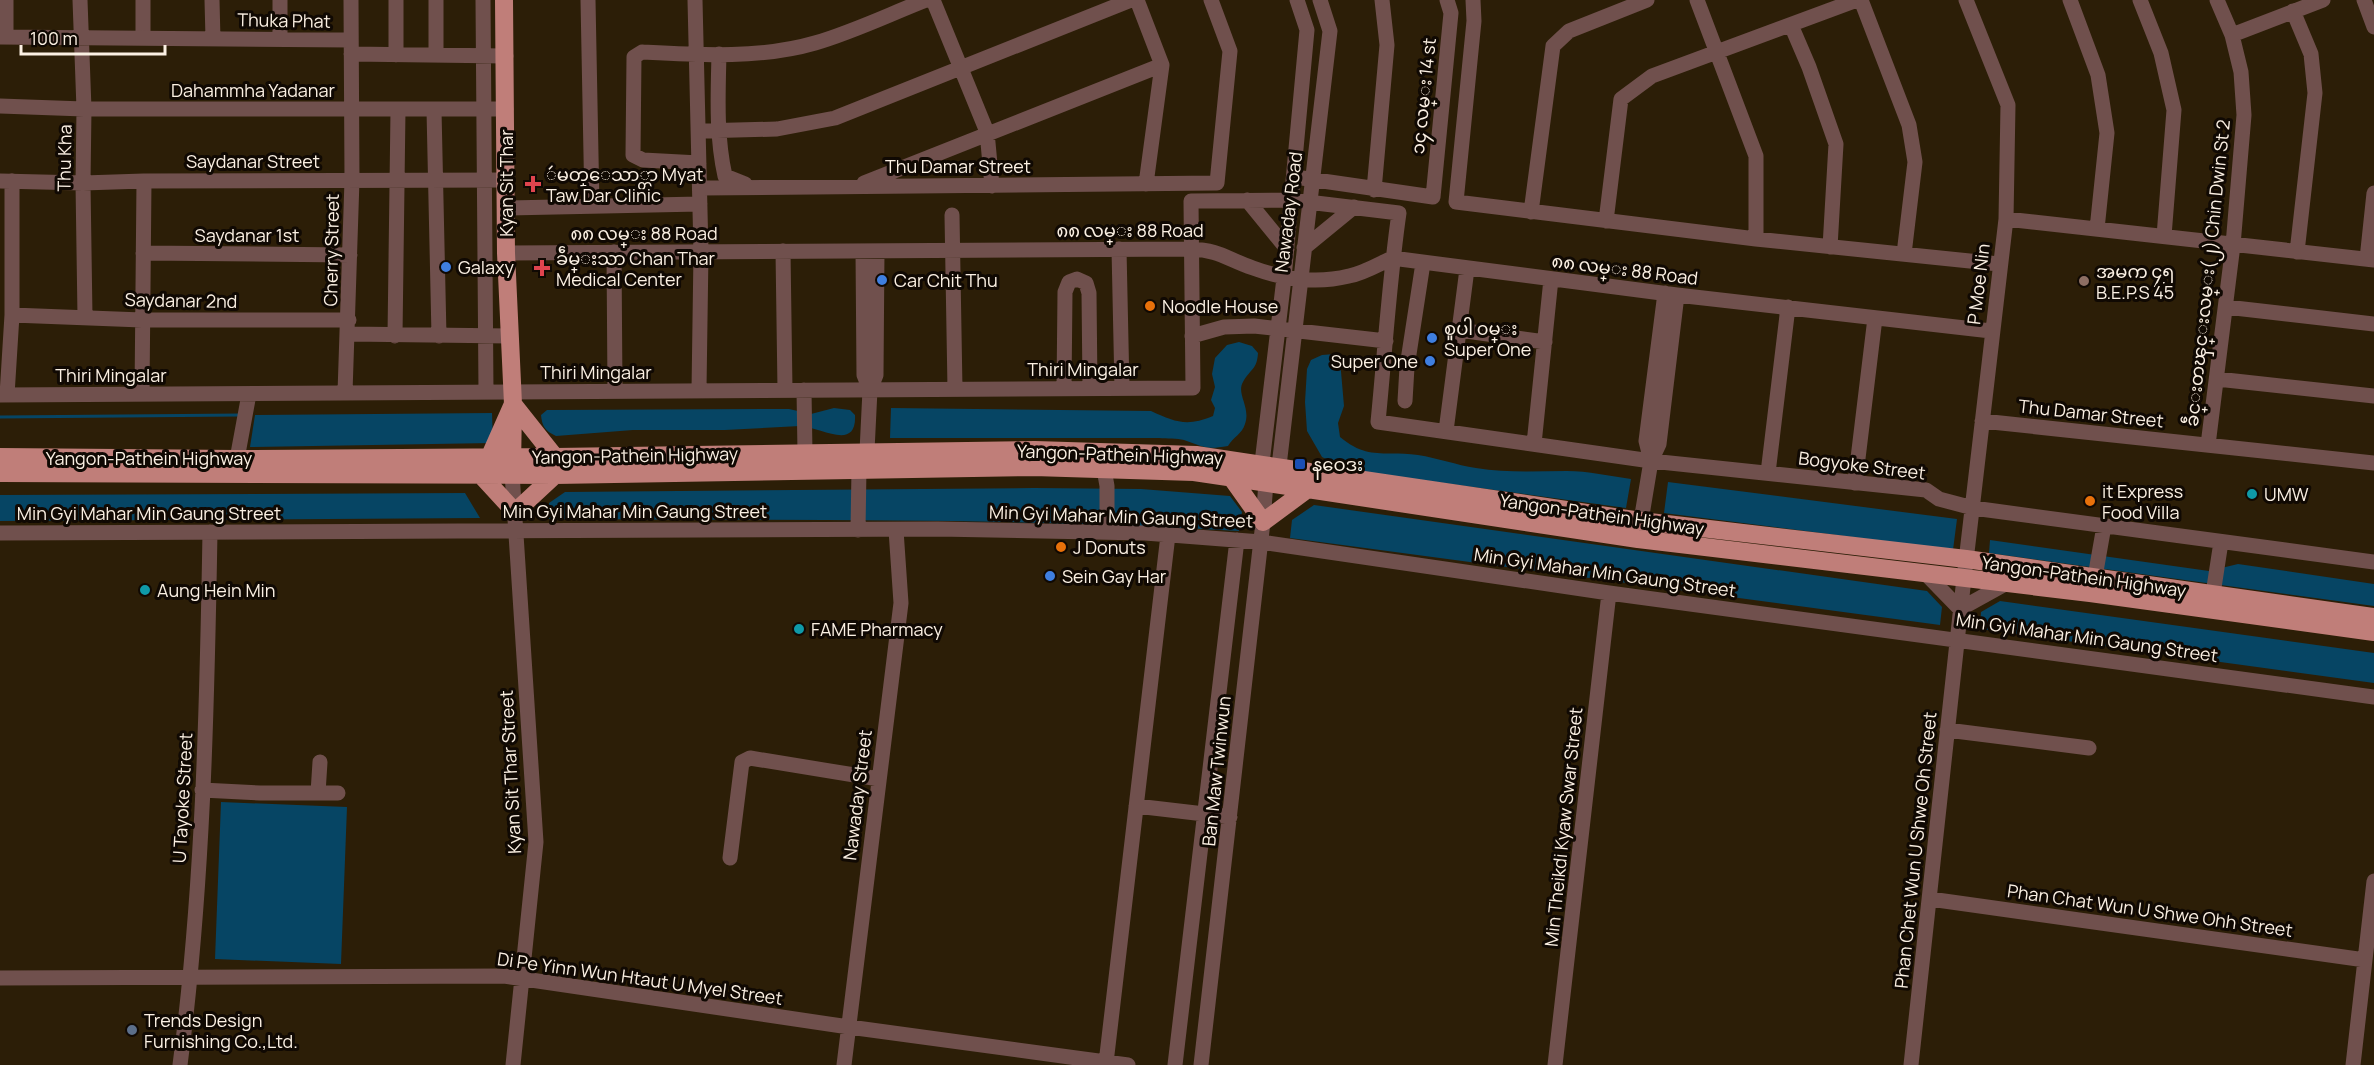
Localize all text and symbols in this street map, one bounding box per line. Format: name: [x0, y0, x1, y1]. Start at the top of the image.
street label: Thuka Phat: [237, 7, 331, 33]
scale bar: [21, 18, 165, 56]
text: 100 m: [30, 26, 78, 50]
street label: ၁၄ လမ္း 14 st: [1405, 37, 1445, 156]
street label: Dahammha Yadanar: [171, 78, 336, 102]
street label: ခဵင္းတၾင္းလမ္း(၂) Chin Dwin St 2: [2178, 118, 2239, 428]
street label: Thu Kha: [51, 124, 77, 192]
street label: Kyan Sit Thar: [494, 129, 518, 237]
street label: Saydanar Street: [186, 149, 320, 173]
street label: Nawaday Road: [1269, 150, 1307, 274]
street label: Thu Damar Street: [885, 154, 1031, 178]
place label: ဴမတ္ေသာ္တာ Myat Taw Dar Clinic: [546, 162, 703, 207]
marker: ဴမတ္ေသာ္တာ Myat Taw Dar Clinic: [524, 175, 542, 193]
street label: Cherry Street: [318, 193, 344, 307]
street label: ၈၈ လမ္း 88 Road: [1056, 218, 1204, 245]
street label: ၈၈ လမ္း 88 Road: [570, 221, 718, 248]
street label: Saydanar 1st: [195, 223, 299, 247]
street label: P Moe Nin: [1961, 242, 1995, 326]
place label: ခဵမ္းသာ Chan Thar Medical Center: [556, 245, 716, 291]
street label: ၈၈ လမ္း 88 Road: [1550, 248, 1700, 293]
place label: Galaxy: [458, 255, 514, 279]
marker: ခဵမ္းသာ Chan Thar Medical Center: [533, 259, 551, 277]
place label: အမက ၄၅ B.E.P.S 45: [2096, 259, 2175, 304]
marker: Galaxy: [439, 260, 453, 274]
place label: Car Chit Thu: [894, 268, 998, 292]
marker: Car Chit Thu: [875, 273, 889, 287]
marker: အမက ၄၅ B.E.P.S 45: [2077, 274, 2091, 288]
street label: Saydanar 2nd: [124, 287, 238, 313]
place label: Noodle House: [1162, 294, 1278, 318]
marker: Noodle House: [1143, 299, 1157, 313]
place label: စူပါ ၀မ္း Super One: [1444, 316, 1531, 361]
marker: စူပါ ၀မ္း Super One: [1425, 331, 1439, 345]
place label: Super One: [1331, 349, 1418, 373]
marker: Super One: [1423, 354, 1437, 368]
street label: Thiri Mingalar: [1027, 357, 1139, 381]
street label: Thiri Mingalar: [540, 360, 652, 384]
street label: Thiri Mingalar: [55, 363, 167, 387]
street label: Thu Damar Street: [2017, 393, 2165, 433]
street label: Yangon-Pathein Highway: [1016, 438, 1224, 470]
street label: Yangon-Pathein Highway: [532, 441, 739, 469]
street label: Bogyoke Street: [1797, 445, 1927, 485]
street label: Yangon-Pathein Highway: [46, 446, 253, 470]
place label: နဝေဒး: [1312, 452, 1363, 480]
marker: နဝေဒး: [1293, 457, 1307, 471]
place label: it Express Food Villa: [2102, 479, 2183, 524]
place label: UMW: [2264, 482, 2309, 506]
marker: UMW: [2245, 487, 2259, 501]
street label: Yangon-Pathein Highway: [1498, 488, 1706, 540]
marker: it Express Food Villa: [2083, 494, 2097, 508]
street label: Min Gyi Mahar Min Gaung Street: [503, 499, 767, 523]
street label: Min Gyi Mahar Min Gaung Street: [988, 499, 1254, 533]
street label: Min Gyi Mahar Min Gaung Street: [17, 501, 281, 525]
place label: J Donuts: [1073, 535, 1146, 559]
marker: J Donuts: [1054, 540, 1068, 554]
street label: Min Gyi Mahar Min Gaung Street: [1472, 542, 1738, 602]
street label: Yangon-Pathein Highway: [1980, 550, 2188, 602]
place label: Sein Gay Har: [1062, 564, 1167, 588]
marker: Sein Gay Har: [1043, 569, 1057, 583]
place label: Aung Hein Min: [157, 578, 275, 602]
marker: Aung Hein Min: [138, 583, 152, 597]
street label: Min Gyi Mahar Min Gaung Street: [1954, 607, 2220, 667]
place label: FAME Pharmacy: [811, 617, 943, 641]
marker: FAME Pharmacy: [792, 622, 806, 636]
street label: Kyan Sit Thar Street: [494, 690, 526, 854]
street label: Ban Maw Twinwun: [1196, 695, 1236, 847]
street label: Min Theikdi Kyaw Swar Street: [1539, 706, 1587, 948]
street label: Phan Chet Wun U Shwe Oh Street: [1889, 711, 1941, 989]
street label: Nawaday Street: [837, 728, 877, 862]
street label: U Tayoke Street: [167, 732, 197, 864]
street label: Phan Chat Wun U Shwe Ohh Street: [2006, 878, 2294, 942]
street label: Di Pe Yinn Wun Htaut U Myel Street: [496, 946, 784, 1010]
place label: Trends Design Furnishing Co.,Ltd.: [144, 1008, 298, 1053]
marker: Trends Design Furnishing Co.,Ltd.: [125, 1023, 139, 1037]

